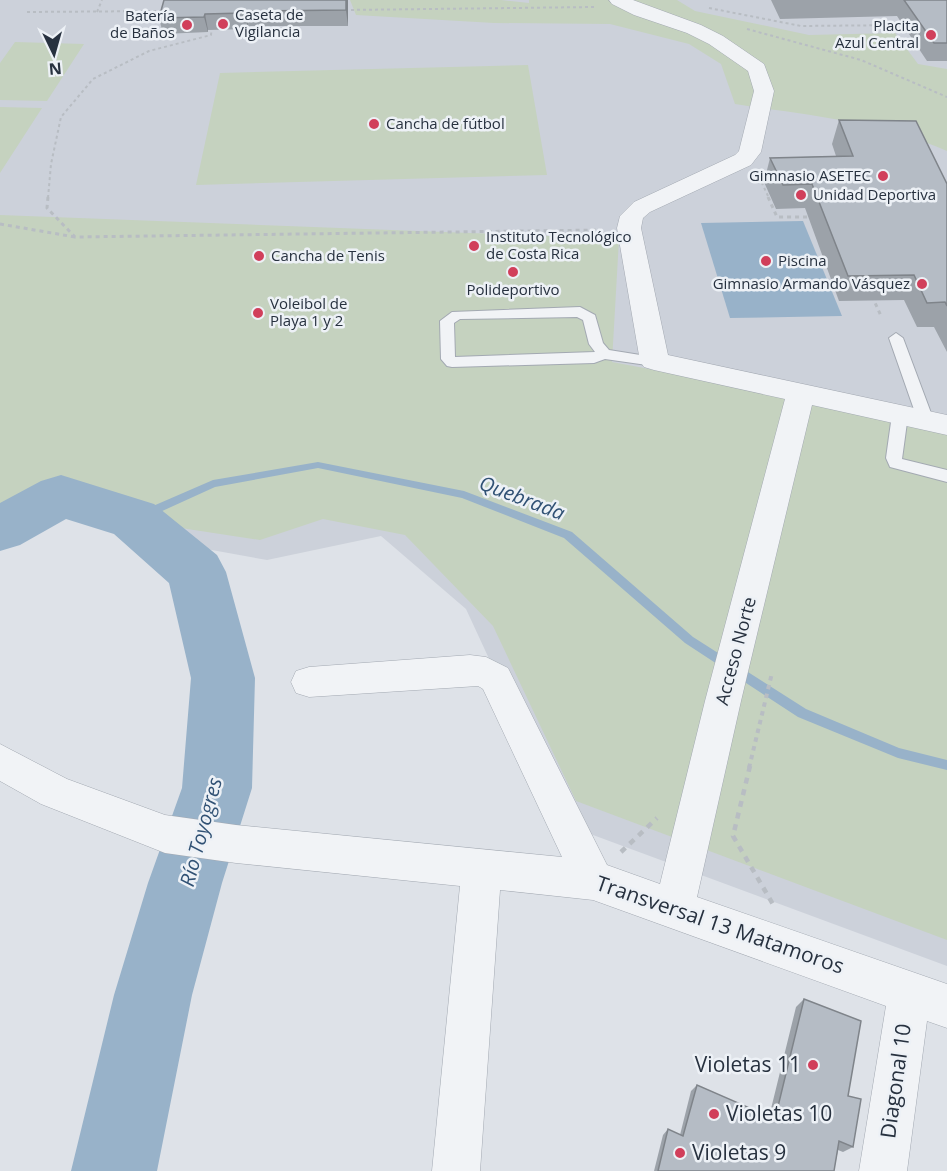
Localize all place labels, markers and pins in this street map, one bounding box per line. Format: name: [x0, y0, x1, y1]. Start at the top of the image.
place label: Caseta de Vigilancia: [235, 4, 304, 41]
place label: Batería de Baños: [110, 5, 175, 42]
place label: Placita Azul Central: [835, 15, 919, 52]
marker: Caseta de Vigilancia: [216, 17, 230, 31]
marker: Batería de Baños: [180, 18, 194, 32]
marker: Placita Azul Central: [924, 28, 938, 42]
place label: Cancha de fútbol: [386, 113, 505, 133]
marker: Cancha de fútbol: [367, 117, 381, 131]
place label: Gimnasio ASETEC: [749, 165, 871, 185]
marker: Gimnasio ASETEC: [876, 169, 890, 183]
place label: Unidad Deportiva: [813, 184, 936, 204]
marker: Unidad Deportiva: [794, 188, 808, 202]
place label: Instituto Tecnológico de Costa Rica: [486, 226, 632, 263]
marker: Instituto Tecnológico de Costa Rica: [467, 239, 481, 253]
place label: Cancha de Tenis: [271, 245, 385, 265]
marker: Cancha de Tenis: [252, 249, 266, 263]
place label: Piscina: [778, 250, 826, 270]
marker: Piscina: [759, 254, 773, 268]
marker: Polideportivo: [506, 265, 520, 279]
place label: Gimnasio Armando Vásquez: [713, 273, 910, 293]
marker: Gimnasio Armando Vásquez: [915, 277, 929, 291]
place label: Polideportivo: [466, 279, 560, 299]
place label: Voleibol de Playa 1 y 2: [270, 293, 347, 330]
marker: Voleibol de Playa 1 y 2: [251, 306, 265, 320]
place label: Violetas 11: [695, 1050, 801, 1078]
marker: Violetas 11: [806, 1058, 820, 1072]
place label: Violetas 10: [726, 1099, 832, 1127]
marker: Violetas 10: [707, 1107, 721, 1121]
place label: Violetas 9: [692, 1138, 786, 1166]
marker: Violetas 9: [673, 1146, 687, 1160]

